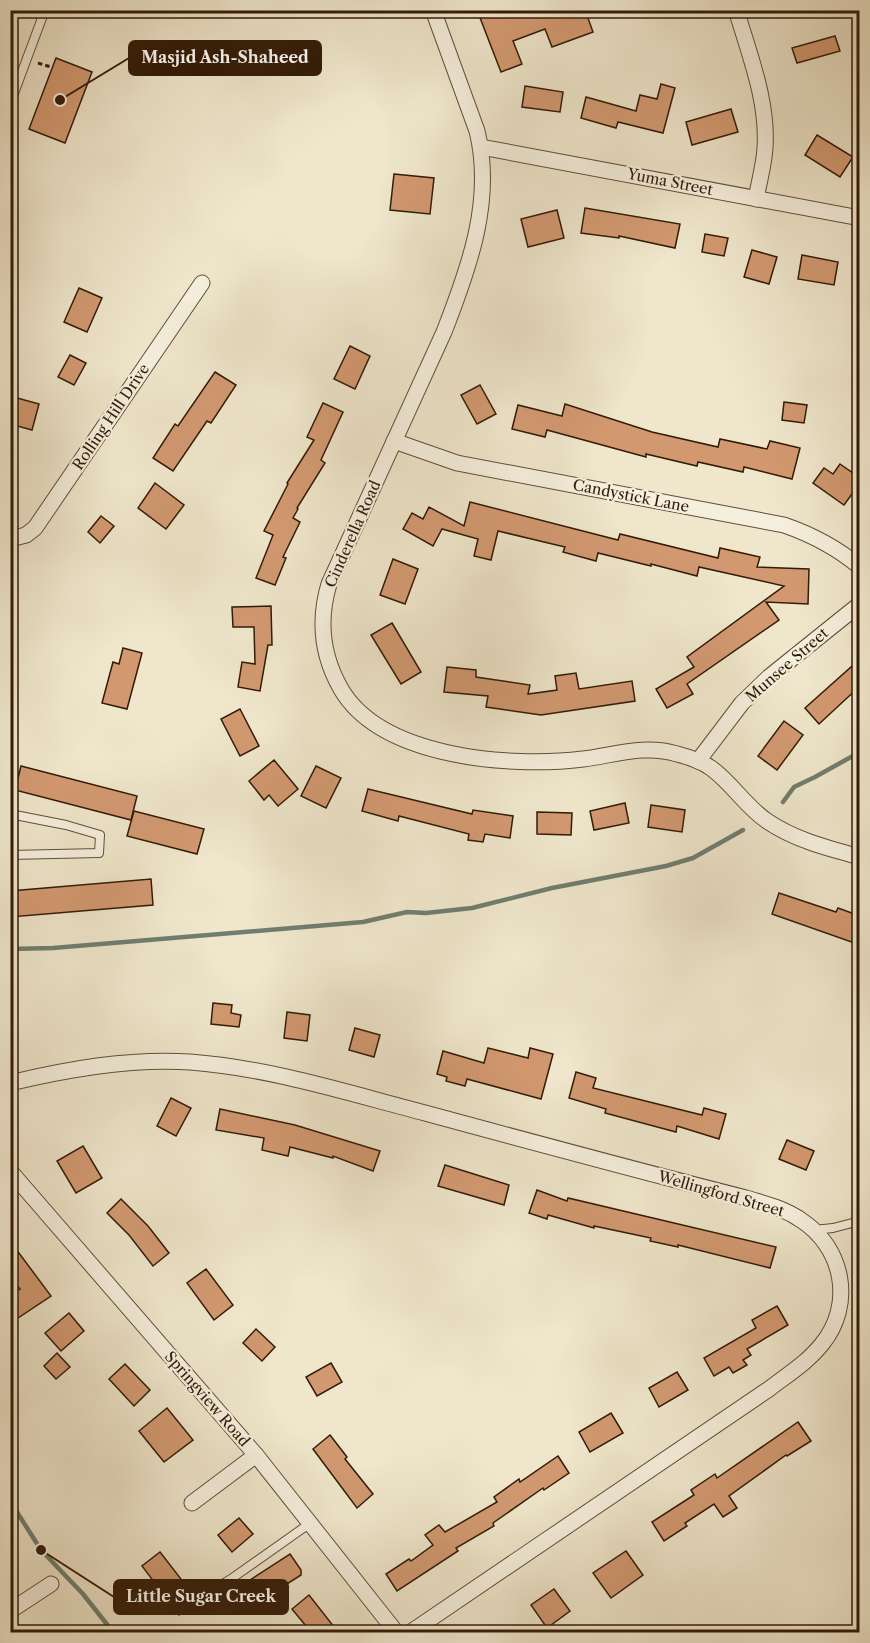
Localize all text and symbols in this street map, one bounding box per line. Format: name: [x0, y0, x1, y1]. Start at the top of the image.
callout: Masjid Ash-Shaheed: [129, 41, 321, 75]
text: Masjid Ash-Shaheed: [141, 47, 309, 67]
street label: Yuma Street: [625, 164, 715, 199]
street label: Rolling Hill Drive: [68, 360, 153, 473]
street label: Candystick Lane: [571, 475, 691, 516]
street label: Cinderella Road: [320, 477, 385, 590]
street label: Munsee Street: [741, 623, 832, 706]
street label: Wellingford Street: [655, 1166, 787, 1221]
street label: Springview Road: [161, 1347, 254, 1450]
callout: Little Sugar Creek: [114, 1580, 288, 1614]
text: Little Sugar Creek: [126, 1586, 276, 1606]

